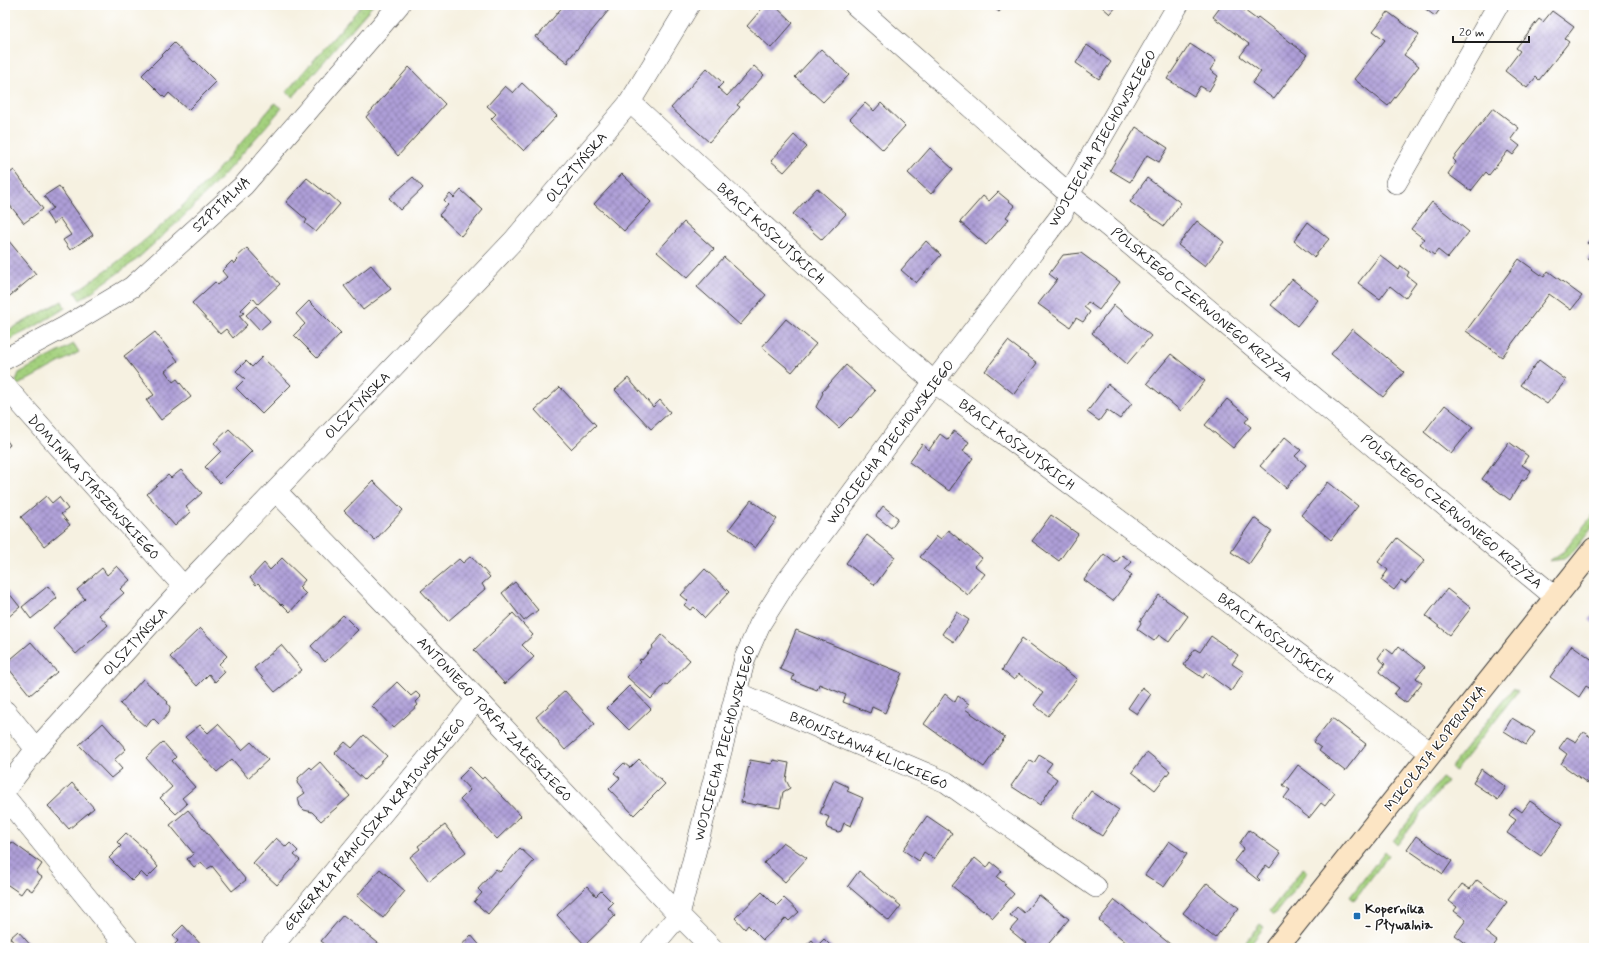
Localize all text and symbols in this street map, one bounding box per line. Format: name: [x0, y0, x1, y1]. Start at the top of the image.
scale bar: [1453, 18, 1529, 44]
text: 20 m: [1459, 25, 1485, 41]
street label: WOJCIECHA PIECHOWSKIEGO: [1045, 47, 1161, 230]
street label: OLSZTYŃSKA: [542, 129, 612, 207]
street label: SZPITALNA: [189, 173, 255, 236]
street label: BRACI KOSZUTSKICH: [713, 179, 828, 288]
street label: POLSKIEGO CZERWONEGO KRZYŻA: [1107, 223, 1296, 386]
street label: WOJCIECHA PIECHOWSKIEGO: [823, 357, 959, 528]
street label: OLSZTYŃSKA: [321, 368, 394, 443]
street label: BRACI KOSZUTSKICH: [955, 395, 1078, 494]
street label: DOMINIKA STASZEWSKIEGO: [23, 411, 163, 564]
street label: POLSKIEGO CZERWONEGO KRZYŻA: [1357, 430, 1546, 593]
street label: BRACI KOSZUTSKICH: [1214, 589, 1337, 688]
street label: OLSZTYŃSKA: [100, 604, 172, 680]
street label: ANTONIEGO TORFA-ZAŁĘSKIEGO: [413, 633, 576, 806]
street label: WOJCIECHA PIECHOWSKIEGO: [690, 644, 760, 843]
street label: MIKOŁAJA KOPERNIKA: [1381, 682, 1491, 816]
street label: BRONISŁAWA KLICKIEGO: [787, 708, 951, 794]
street label: GENERAŁA FRANCISZKA KRAJOWSKIEGO: [280, 714, 470, 935]
place label: Kopernika - Pływalnia: [1365, 900, 1433, 934]
marker: Kopernika - Pływalnia: [1352, 911, 1362, 921]

